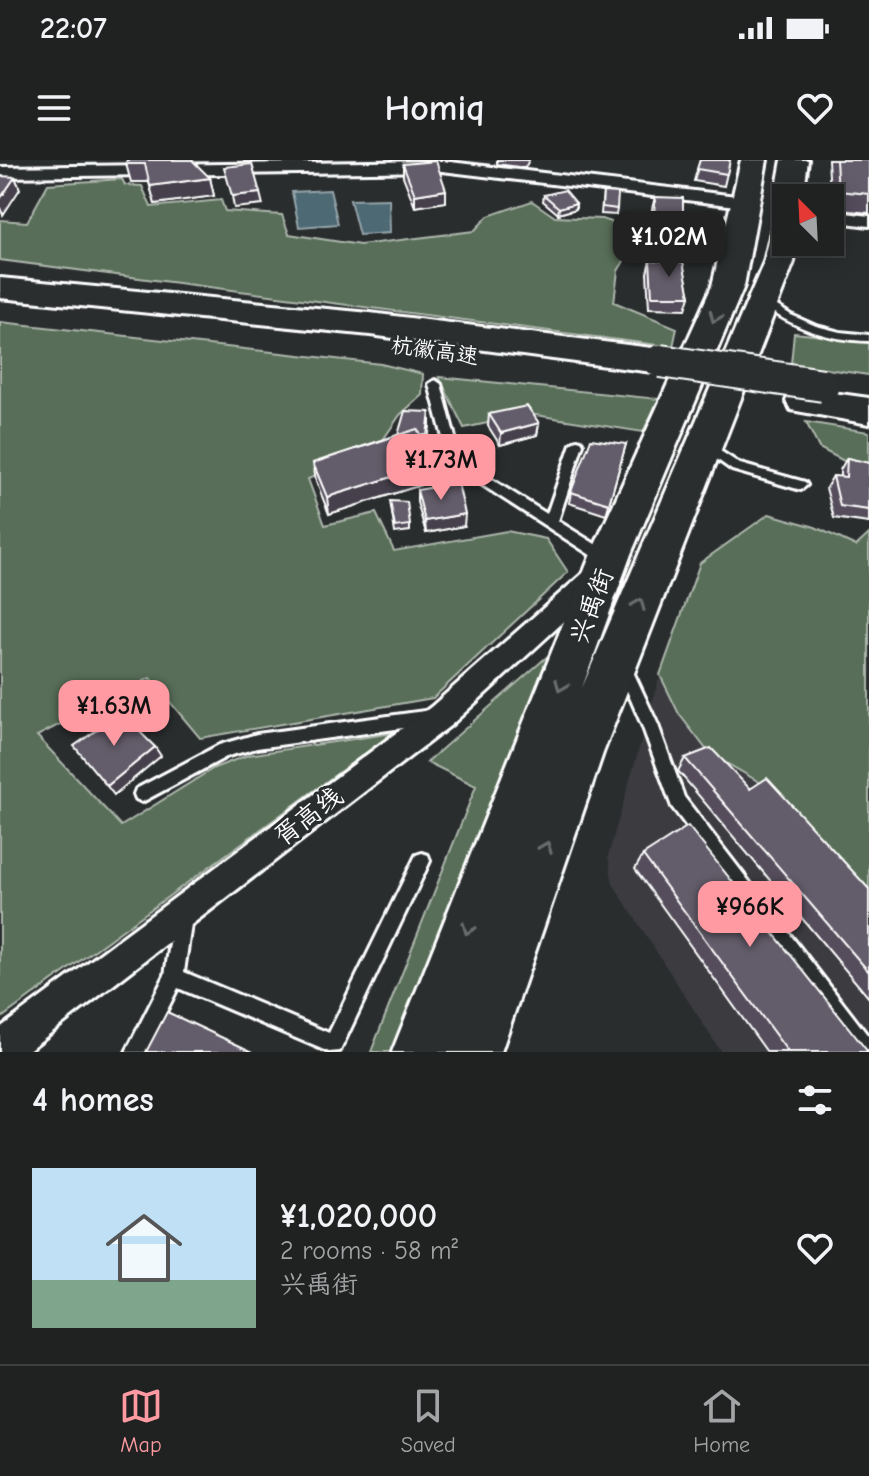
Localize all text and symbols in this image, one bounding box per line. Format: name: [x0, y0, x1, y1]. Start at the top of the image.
text: 22:07: [40, 11, 107, 46]
icon: menu: [32, 86, 76, 130]
icon: heart: [793, 86, 837, 130]
text: Homiq: [384, 88, 485, 129]
north arrow: [772, 184, 844, 256]
map controls: [772, 184, 844, 256]
pin: ¥1.02M: [604, 211, 734, 279]
text: ¥1.02M: [631, 222, 707, 252]
one-way arrow: [708, 308, 724, 323]
street label: 杭徽高速: [389, 332, 480, 370]
pin: ¥1.73M: [376, 434, 506, 502]
text: ¥1.73M: [404, 445, 478, 475]
street label: 兴禹街: [564, 565, 620, 648]
one-way arrow: [629, 598, 646, 612]
one-way arrow: [554, 678, 571, 692]
pin: ¥1.63M: [49, 680, 179, 748]
text: ¥1.63M: [76, 691, 152, 721]
street label: 胥高线: [268, 781, 349, 852]
one-way arrow: [536, 841, 553, 855]
pin: ¥966K: [694, 881, 806, 949]
text: ¥966K: [716, 892, 784, 922]
one-way arrow: [461, 921, 478, 935]
icon: filters: [793, 1078, 837, 1122]
text: 4 homes: [32, 1080, 154, 1120]
text: ¥1,020,000: [280, 1196, 437, 1236]
icon: home: [96, 1200, 192, 1296]
icon: heart: [793, 1226, 837, 1270]
text: 2 rooms · 58 m²: [280, 1236, 458, 1266]
text: 兴禹街: [280, 1270, 358, 1300]
tab: Map: [119, 1384, 163, 1458]
tab: Saved: [401, 1384, 456, 1458]
tab: Home: [693, 1384, 750, 1458]

